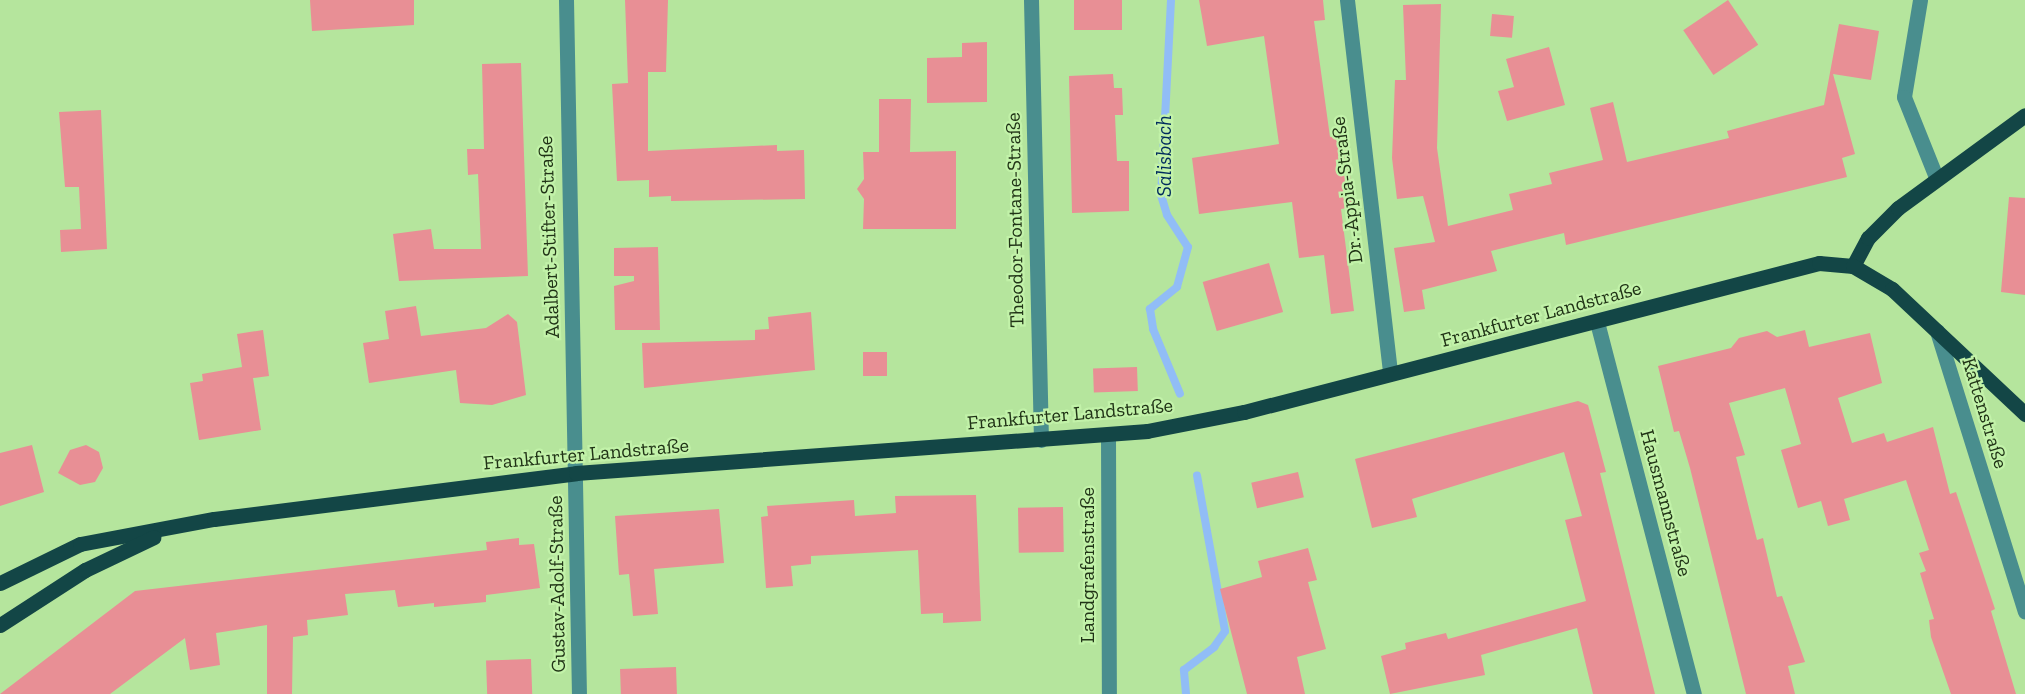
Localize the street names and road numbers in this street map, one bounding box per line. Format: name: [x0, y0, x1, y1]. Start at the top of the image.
street label: Theodor-Fontane-Straße: [1001, 112, 1029, 328]
street label: Dr.-Appia-Straße: [1326, 115, 1368, 265]
street label: Adalbert-Stifter-Straße: [533, 135, 565, 339]
street label: Frankfurter Landstraße: [1438, 276, 1644, 352]
street label: Kattenstraße: [1957, 355, 2013, 471]
street label: Frankfurter Landstraße: [966, 393, 1174, 435]
street label: Hausmannstraße: [1635, 427, 1697, 579]
street label: Frankfurter Landstraße: [482, 433, 690, 475]
street label: Landgrafenstraße: [1075, 487, 1099, 643]
street label: Gustav-Adolf-Straße: [543, 495, 571, 673]

